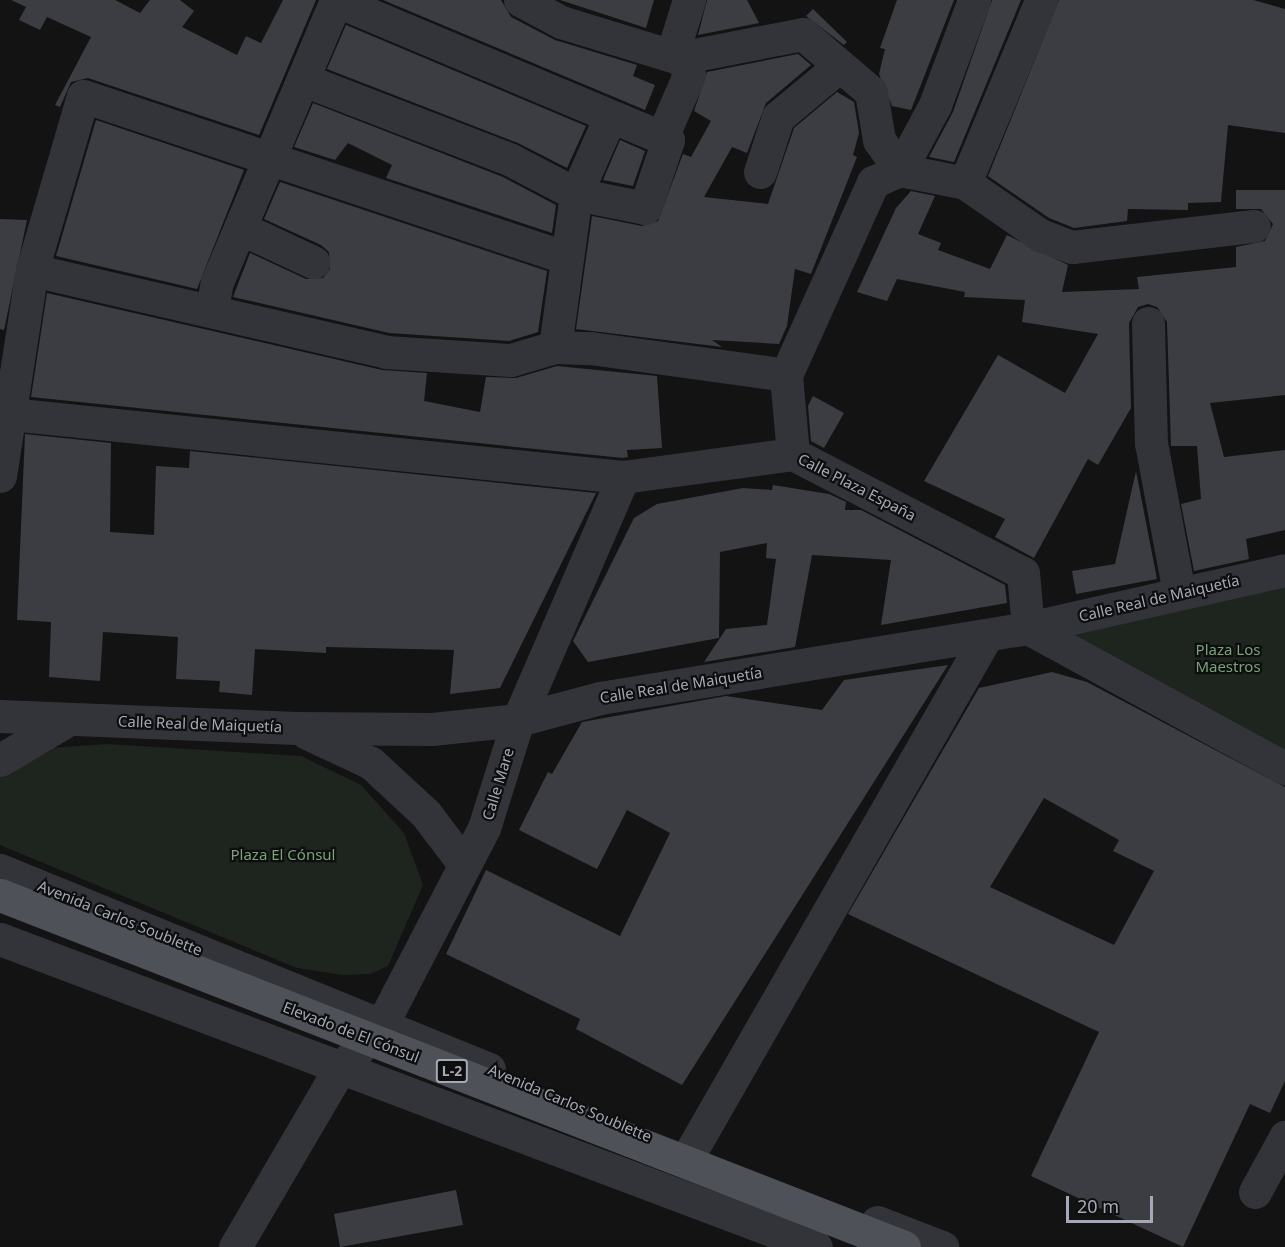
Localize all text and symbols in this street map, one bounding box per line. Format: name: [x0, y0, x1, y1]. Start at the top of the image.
street label: Calle Plaza España: [795, 450, 919, 524]
street label: Calle Real de Maiquetía: [1077, 571, 1241, 625]
park label: Plaza Los Maestros: [1195, 640, 1261, 675]
street label: Calle Real de Maiquetía: [599, 663, 763, 707]
street label: Calle Real de Maiquetía: [118, 712, 282, 736]
street label: Calle Mare: [479, 746, 517, 822]
park label: Plaza El Cónsul: [231, 846, 335, 864]
street label: Avenida Carlos Soublette: [35, 877, 205, 959]
street label: Elevado de El Cónsul: [280, 998, 422, 1066]
road number: L-2: [436, 1060, 468, 1082]
street label: Avenida Carlos Soublette: [486, 1060, 654, 1146]
scale bar: [1069, 1184, 1156, 1222]
text: 20 m: [1077, 1194, 1119, 1218]

